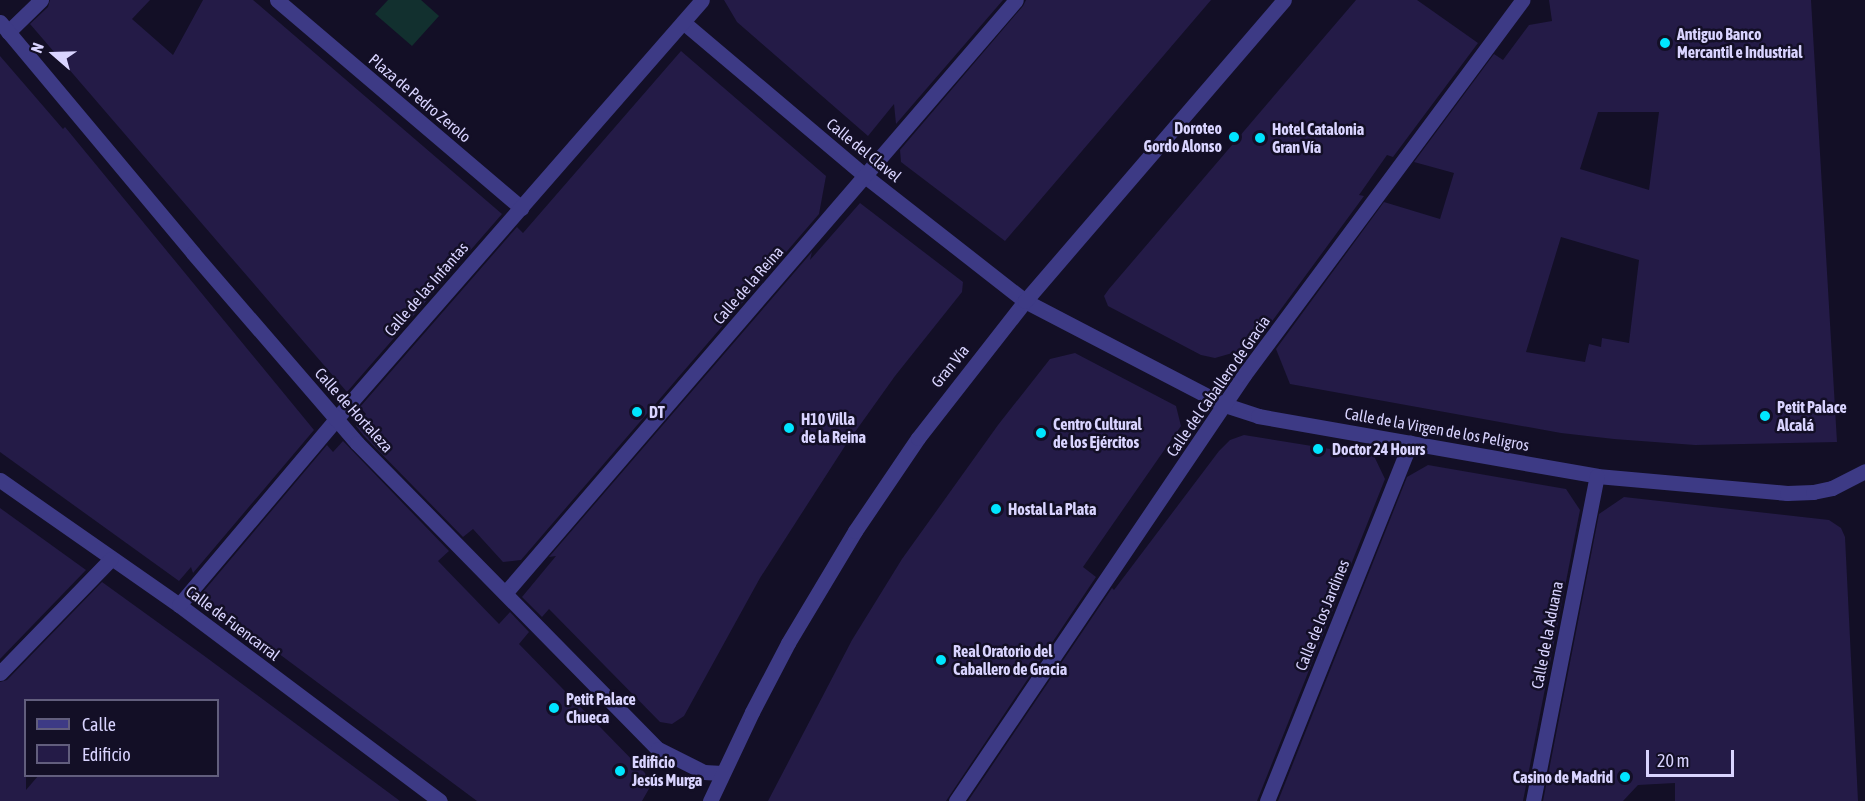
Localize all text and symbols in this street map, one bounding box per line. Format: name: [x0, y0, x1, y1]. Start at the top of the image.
north arrow: [24, 24, 84, 84]
place label: Antiguo Banco Mercantil e Industrial: [1677, 24, 1802, 62]
marker: Antiguo Banco Mercantil e Industrial: [1658, 36, 1672, 50]
text: N: [27, 40, 47, 55]
street label: Plaza de Pedro Zerolo: [365, 50, 475, 146]
street label: Calle del Clavel: [823, 114, 905, 186]
place label: Doroteo Gordo Alonso: [1144, 118, 1222, 156]
place label: Hotel Catalonia Gran Vía: [1272, 119, 1364, 157]
marker: Doroteo Gordo Alonso: [1227, 130, 1241, 144]
marker: Hotel Catalonia Gran Vía: [1253, 131, 1267, 145]
street label: Calle de las Infantas: [380, 238, 472, 340]
street label: Calle de la Reina: [709, 242, 787, 328]
street label: Calle del Caballero de Gracia: [1162, 312, 1274, 460]
street label: Gran Vía: [927, 341, 973, 391]
street label: Calle de Hortaleza: [311, 364, 397, 456]
place label: Petit Palace Alcalá: [1777, 397, 1847, 435]
place label: DT: [649, 402, 665, 422]
street label: Calle de la Virgen de los Peligros: [1343, 403, 1531, 455]
marker: DT: [630, 405, 644, 419]
place label: H10 Villa de la Reina: [801, 409, 866, 447]
marker: Petit Palace Alcalá: [1758, 409, 1772, 423]
place label: Centro Cultural de los Ejércitos: [1053, 414, 1142, 452]
marker: H10 Villa de la Reina: [782, 421, 796, 435]
marker: Centro Cultural de los Ejércitos: [1034, 426, 1048, 440]
place label: Doctor 24 Hours: [1332, 439, 1425, 459]
marker: Doctor 24 Hours: [1309, 440, 1327, 458]
place label: Hostal La Plata: [1008, 499, 1096, 519]
marker: Hostal La Plata: [989, 502, 1003, 516]
street label: Calle de los Jardines: [1291, 557, 1353, 673]
street label: Calle de la Aduana: [1527, 580, 1567, 690]
street label: Calle de Fuencarral: [182, 581, 284, 665]
place label: Real Oratorio del Caballero de Gracia: [953, 641, 1067, 679]
marker: Real Oratorio del Caballero de Gracia: [934, 653, 948, 667]
place label: Petit Palace Chueca: [566, 689, 636, 727]
legend: [24, 699, 219, 777]
marker: Petit Palace Chueca: [547, 701, 561, 715]
text: Calle: [82, 714, 116, 735]
scale bar: [1649, 738, 1738, 776]
text: Edificio: [82, 744, 131, 765]
text: 20 m: [1657, 750, 1689, 771]
place label: Edificio Jesús Murga: [632, 752, 702, 790]
marker: Edificio Jesús Murga: [613, 764, 627, 778]
place label: Casino de Madrid: [1513, 767, 1613, 787]
marker: Casino de Madrid: [1618, 770, 1632, 784]

